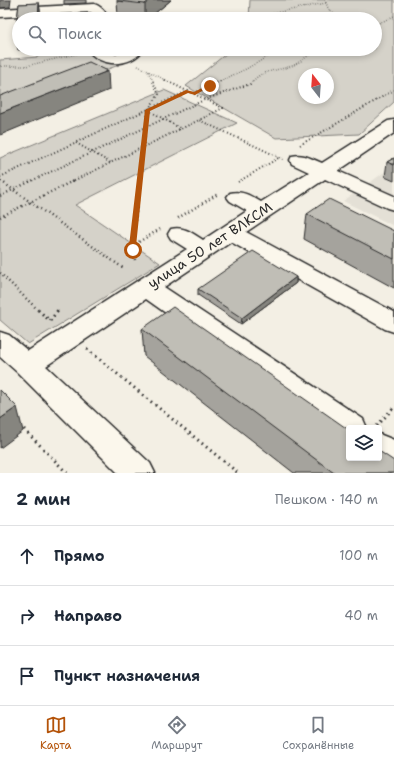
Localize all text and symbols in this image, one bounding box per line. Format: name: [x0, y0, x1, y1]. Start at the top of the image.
search box: [12, 12, 382, 56]
icon: search: [26, 23, 48, 45]
text: Поиск: [58, 24, 102, 44]
north arrow: [298, 68, 334, 104]
route end: [201, 77, 219, 95]
street label: улица 50 лет ВЛКСМ: [144, 198, 276, 292]
route start: [124, 241, 142, 259]
map controls: [346, 425, 382, 461]
button: layers: [346, 425, 382, 461]
text: 2 мин: [16, 488, 71, 510]
text: Пешком · 140 m: [275, 491, 378, 508]
icon: ahead: [16, 545, 38, 567]
text: Прямо: [54, 546, 104, 566]
text: 100 m: [339, 547, 378, 564]
icon: right: [16, 605, 38, 627]
text: Направо: [54, 606, 122, 626]
text: 40 m: [344, 607, 378, 624]
icon: arrive: [16, 665, 38, 687]
text: Пункт назначения: [54, 666, 200, 686]
tab: Карта: [40, 714, 71, 753]
tab: Маршрут: [151, 714, 202, 753]
tab: Сохранённые: [282, 714, 354, 753]

